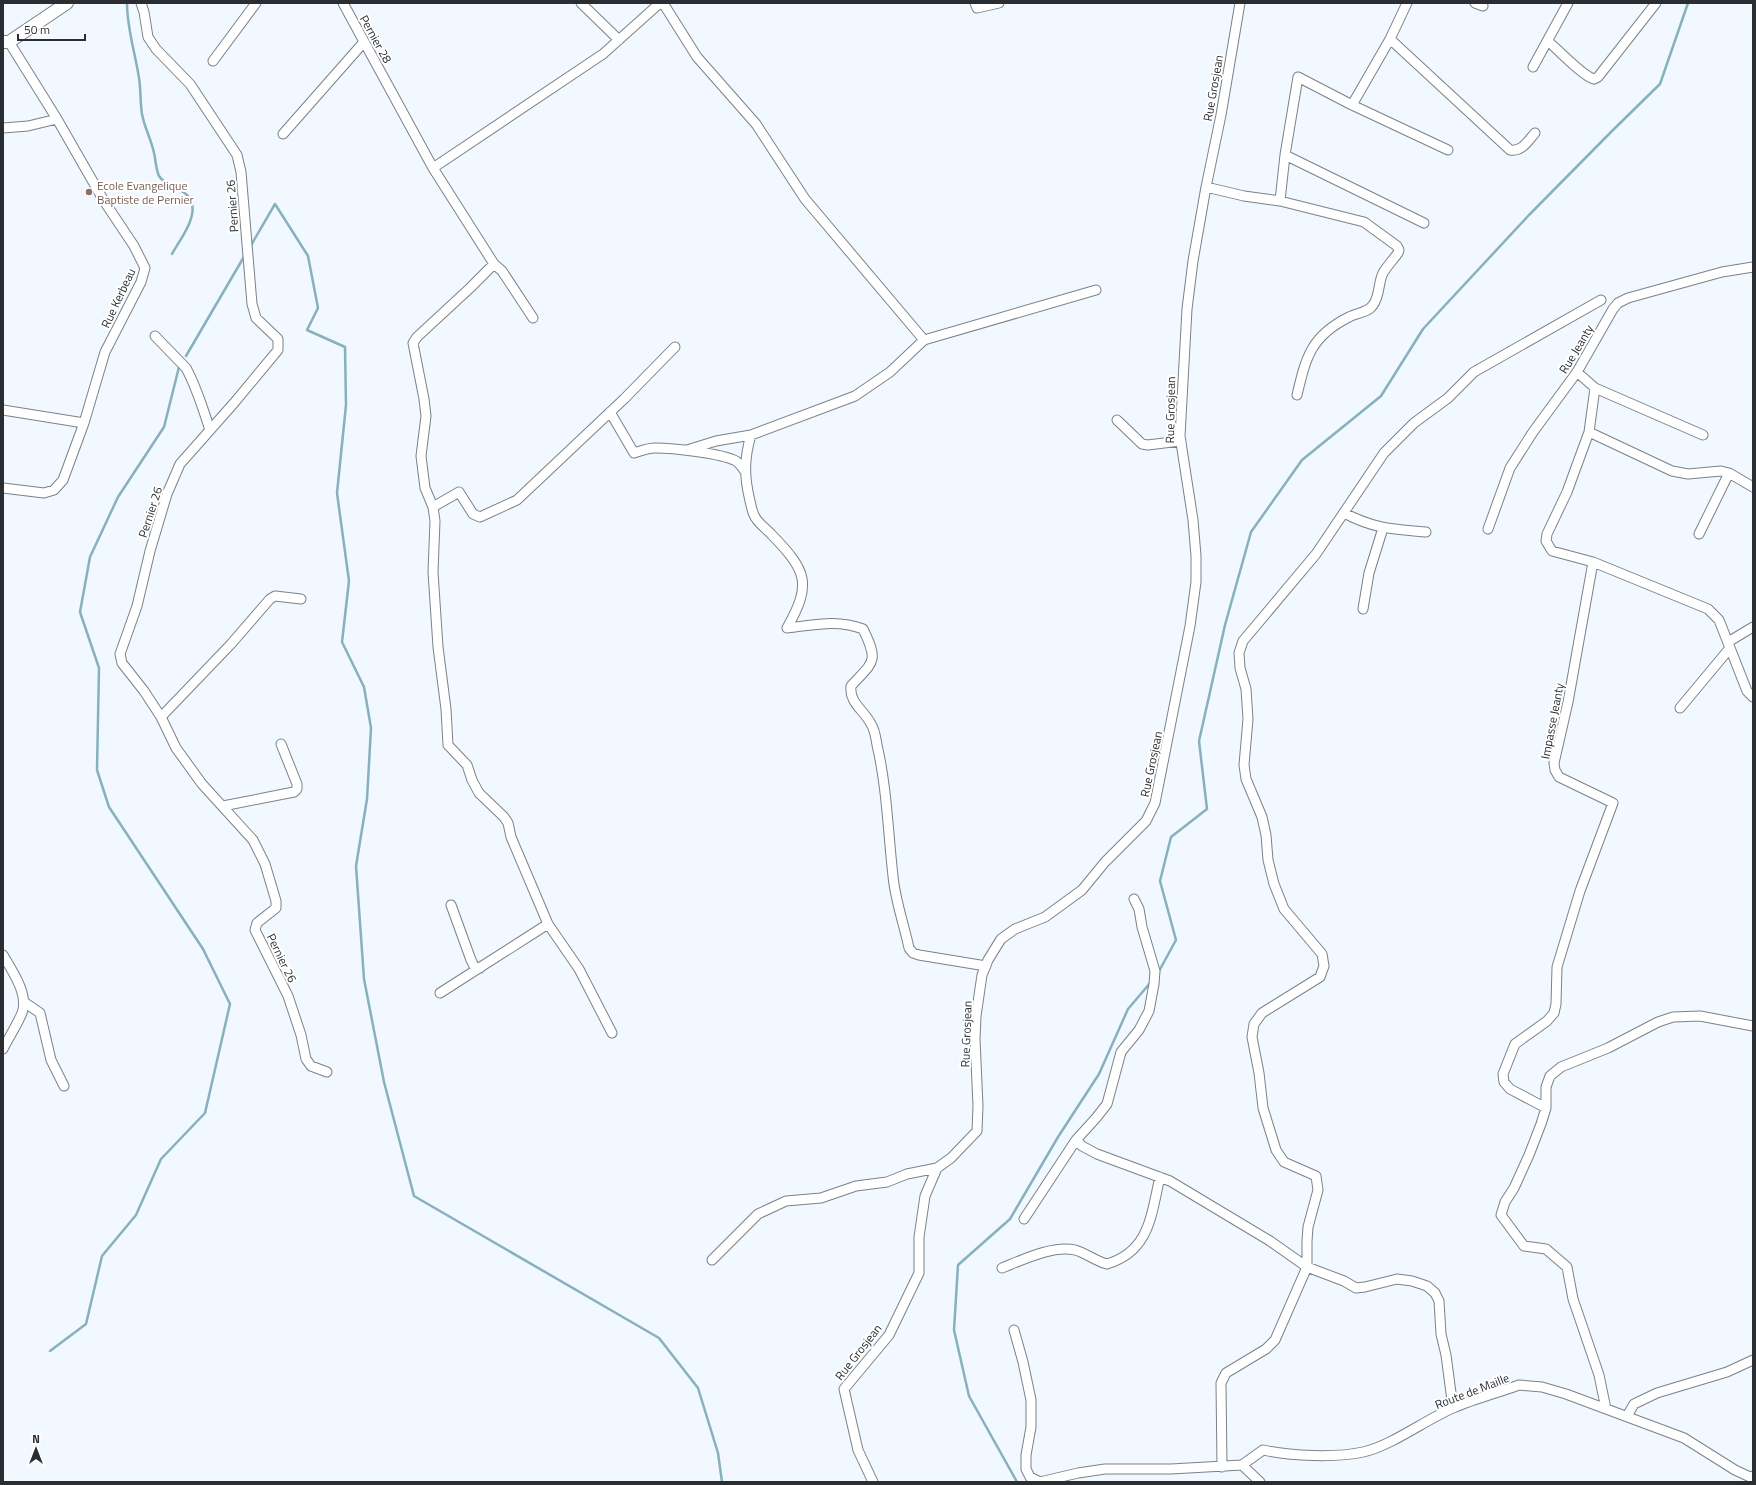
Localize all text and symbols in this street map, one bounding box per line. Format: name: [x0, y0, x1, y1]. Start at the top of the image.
street label: Pernier 28: [355, 11, 397, 67]
scale bar: [18, 16, 85, 42]
text: 50 m: [24, 20, 50, 39]
street label: Rue Grosjean: [1198, 53, 1228, 123]
place label: Ecole Evangelique Baptiste de Pernier: [97, 176, 194, 209]
street label: Pernier 26: [221, 179, 243, 233]
marker: Ecole Evangelique Baptiste de Pernier: [84, 187, 94, 197]
street label: Rue Kerbeau: [96, 265, 140, 331]
street label: Rue Jeanty: [1554, 321, 1598, 377]
street label: Rue Grosjean: [1160, 376, 1180, 444]
street label: Pernier 26: [133, 484, 167, 540]
street label: Impasse Jeanty: [1535, 681, 1569, 761]
street label: Rue Grosjean: [1135, 729, 1167, 799]
street label: Pernier 26: [262, 930, 302, 986]
street label: Rue Grosjean: [955, 1000, 977, 1068]
street label: Rue Grosjean: [830, 1320, 886, 1384]
street label: Route de Maille: [1432, 1368, 1512, 1414]
north arrow: [16, 1429, 56, 1469]
text: N: [32, 1431, 40, 1447]

